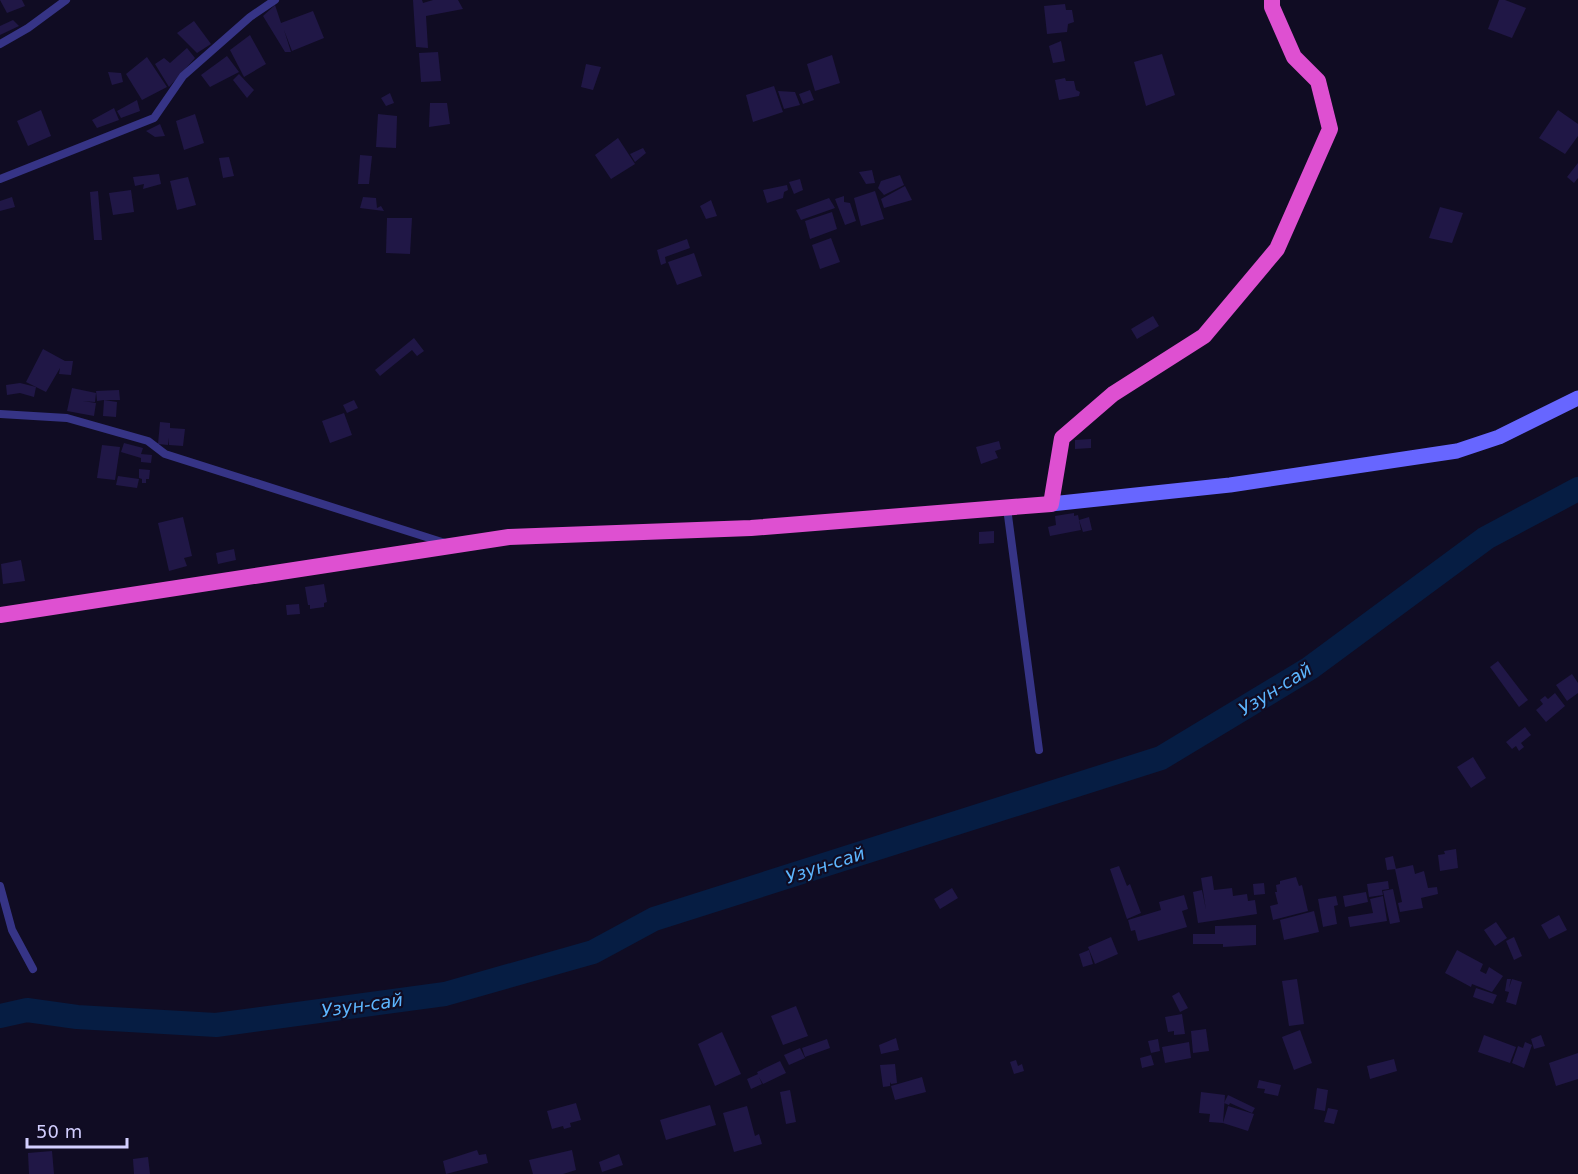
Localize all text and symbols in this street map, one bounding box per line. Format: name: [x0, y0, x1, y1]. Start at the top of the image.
water label: Узун-сай: [1235, 658, 1316, 720]
water label: Узун-сай: [783, 842, 868, 888]
water label: Узун-сай: [320, 989, 404, 1021]
scale bar: [27, 1111, 128, 1149]
text: 50 m: [36, 1121, 82, 1142]

